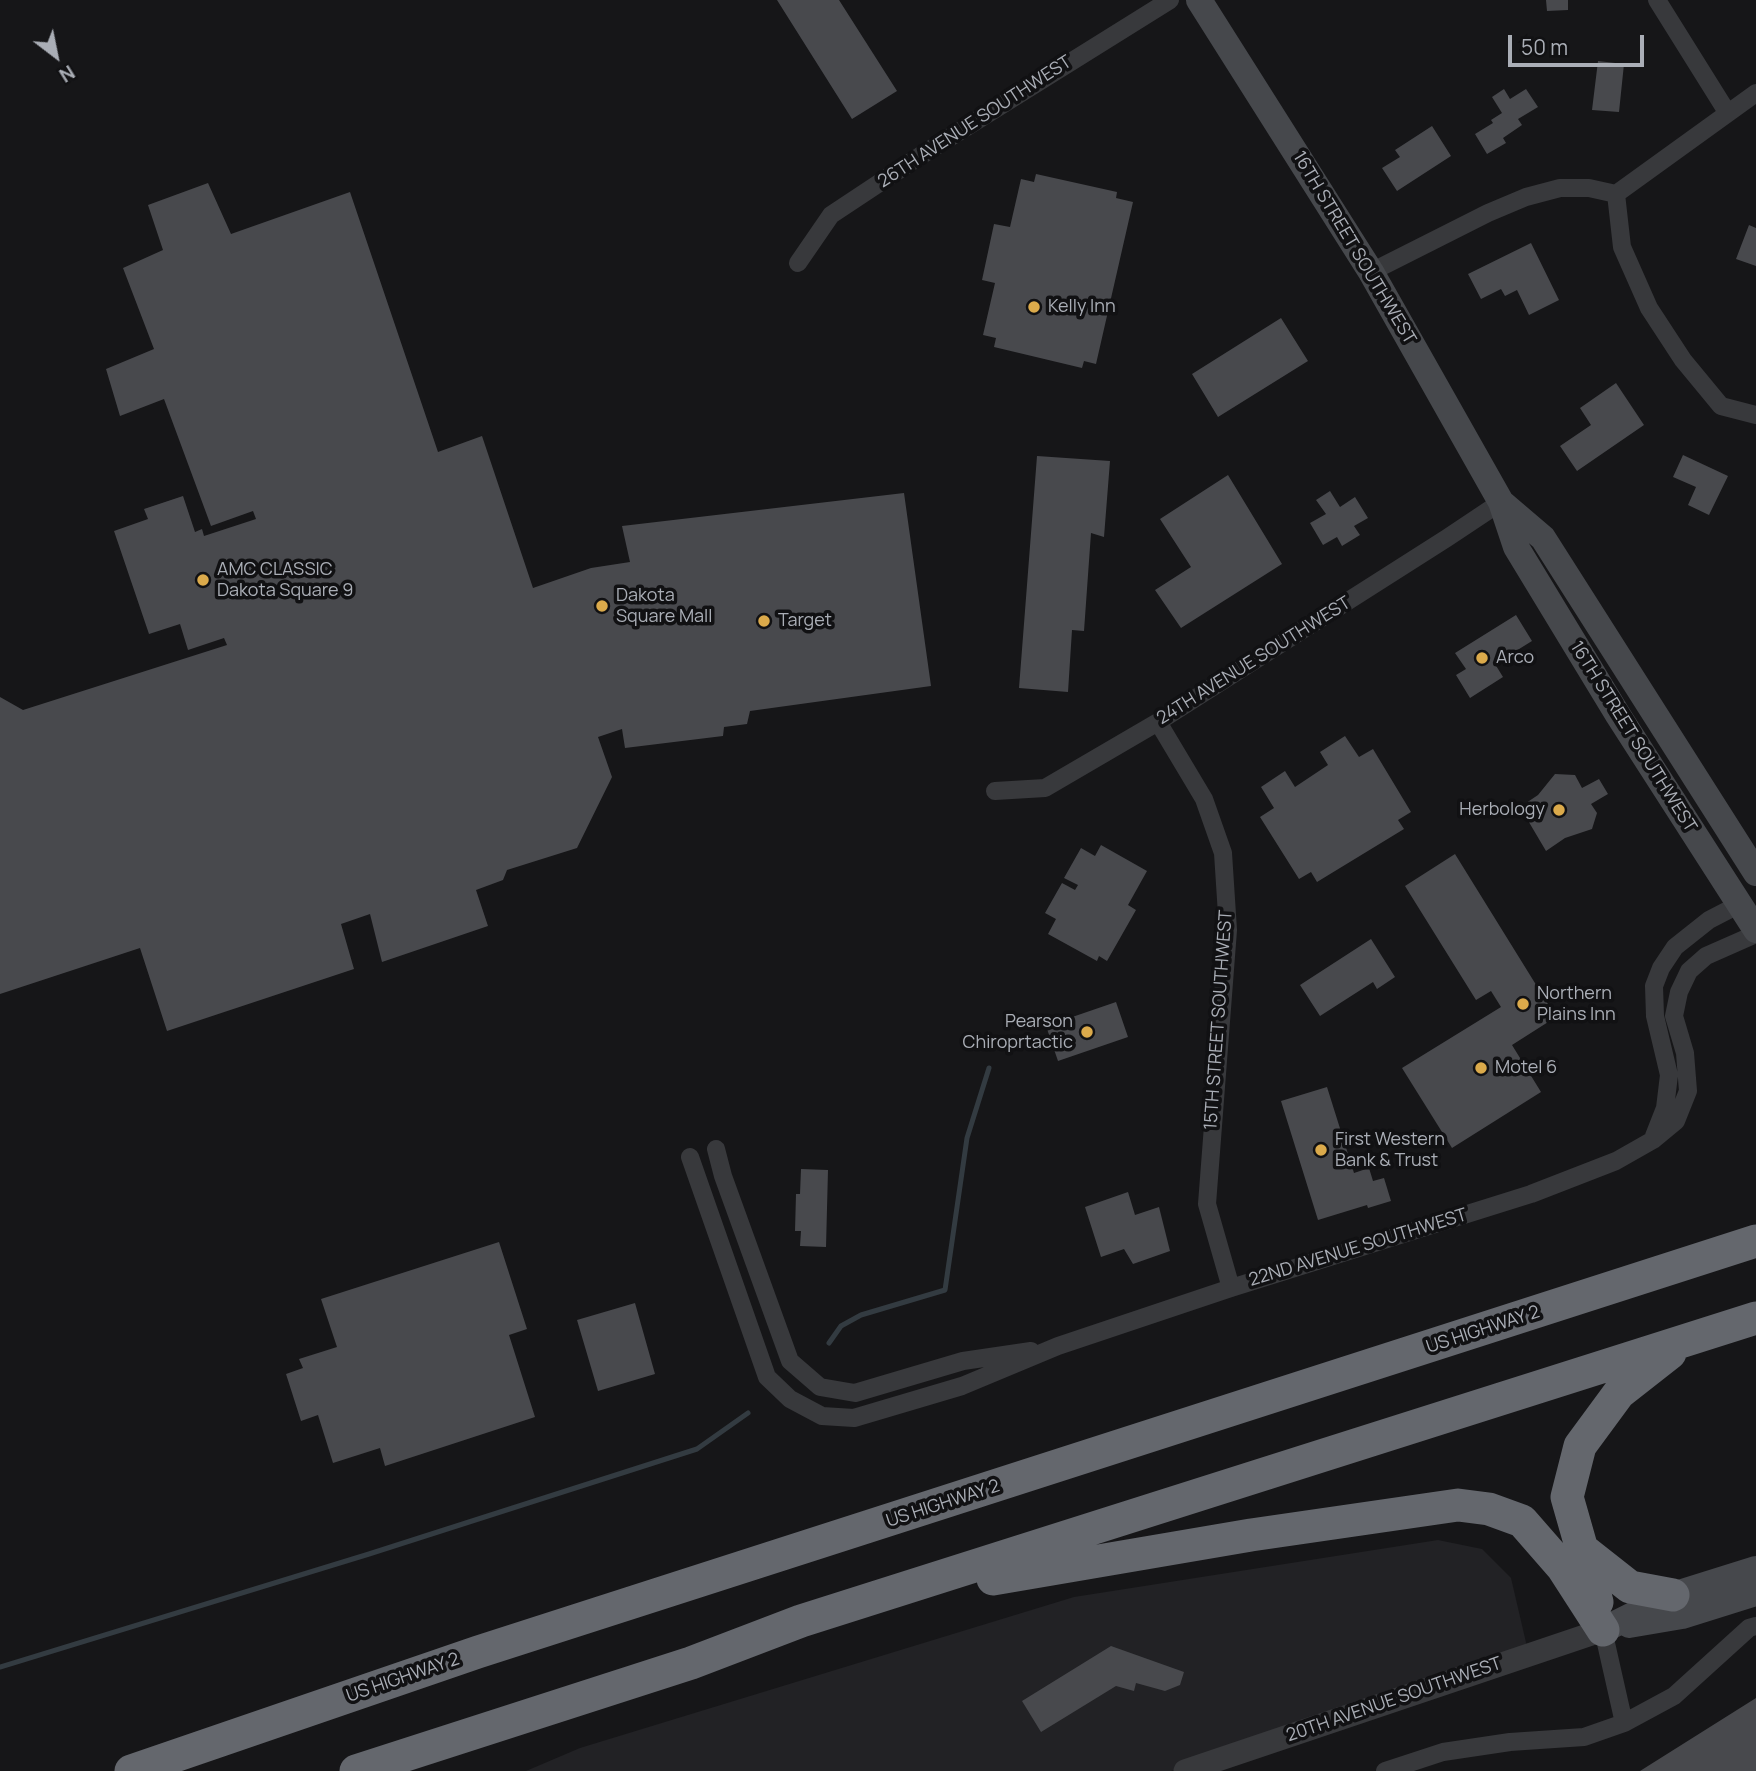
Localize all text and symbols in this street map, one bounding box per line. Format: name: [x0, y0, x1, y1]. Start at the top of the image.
north arrow: [21, 21, 91, 91]
scale bar: [1511, 21, 1648, 65]
text: 50 m: [1521, 33, 1568, 61]
street label: 26TH AVENUE SOUTHWEST: [874, 51, 1076, 193]
text: N: [54, 59, 80, 88]
street label: 16TH STREET SOUTHWEST: [1288, 148, 1420, 348]
place label: Kelly Inn: [1048, 296, 1116, 318]
marker: Kelly Inn: [1026, 299, 1042, 315]
place label: AMC CLASSIC Dakota Square 9: [217, 559, 353, 602]
marker: AMC CLASSIC Dakota Square 9: [195, 572, 211, 588]
place label: Dakota Square Mall: [616, 585, 712, 628]
street label: 24TH AVENUE SOUTHWEST: [1153, 592, 1355, 730]
marker: Dakota Square Mall: [594, 598, 610, 614]
place label: Target: [778, 610, 832, 632]
marker: Target: [756, 613, 772, 629]
street label: 16TH STREET SOUTHWEST: [1565, 638, 1701, 836]
place label: Arco: [1496, 647, 1534, 669]
marker: Arco: [1474, 650, 1490, 666]
place label: Herbology: [1459, 799, 1545, 821]
marker: Herbology: [1551, 802, 1567, 818]
street label: 15TH STREET SOUTHWEST: [1201, 909, 1237, 1131]
place label: Northern Plains Inn: [1537, 983, 1616, 1026]
marker: Northern Plains Inn: [1515, 996, 1531, 1012]
place label: Pearson Chiroprtactic: [963, 1011, 1073, 1054]
marker: Pearson Chiroprtactic: [1079, 1024, 1095, 1040]
place label: Motel 6: [1495, 1057, 1557, 1079]
marker: Motel 6: [1473, 1060, 1489, 1076]
place label: First Western Bank & Trust: [1335, 1129, 1445, 1172]
marker: First Western Bank & Trust: [1313, 1142, 1329, 1158]
street label: 22ND AVENUE SOUTHWEST: [1246, 1205, 1470, 1291]
street label: US HIGHWAY 2: [1424, 1301, 1542, 1359]
street label: US HIGHWAY 2: [884, 1475, 1002, 1533]
street label: US HIGHWAY 2: [344, 1649, 462, 1707]
street label: 20TH AVENUE SOUTHWEST: [1284, 1653, 1504, 1747]

